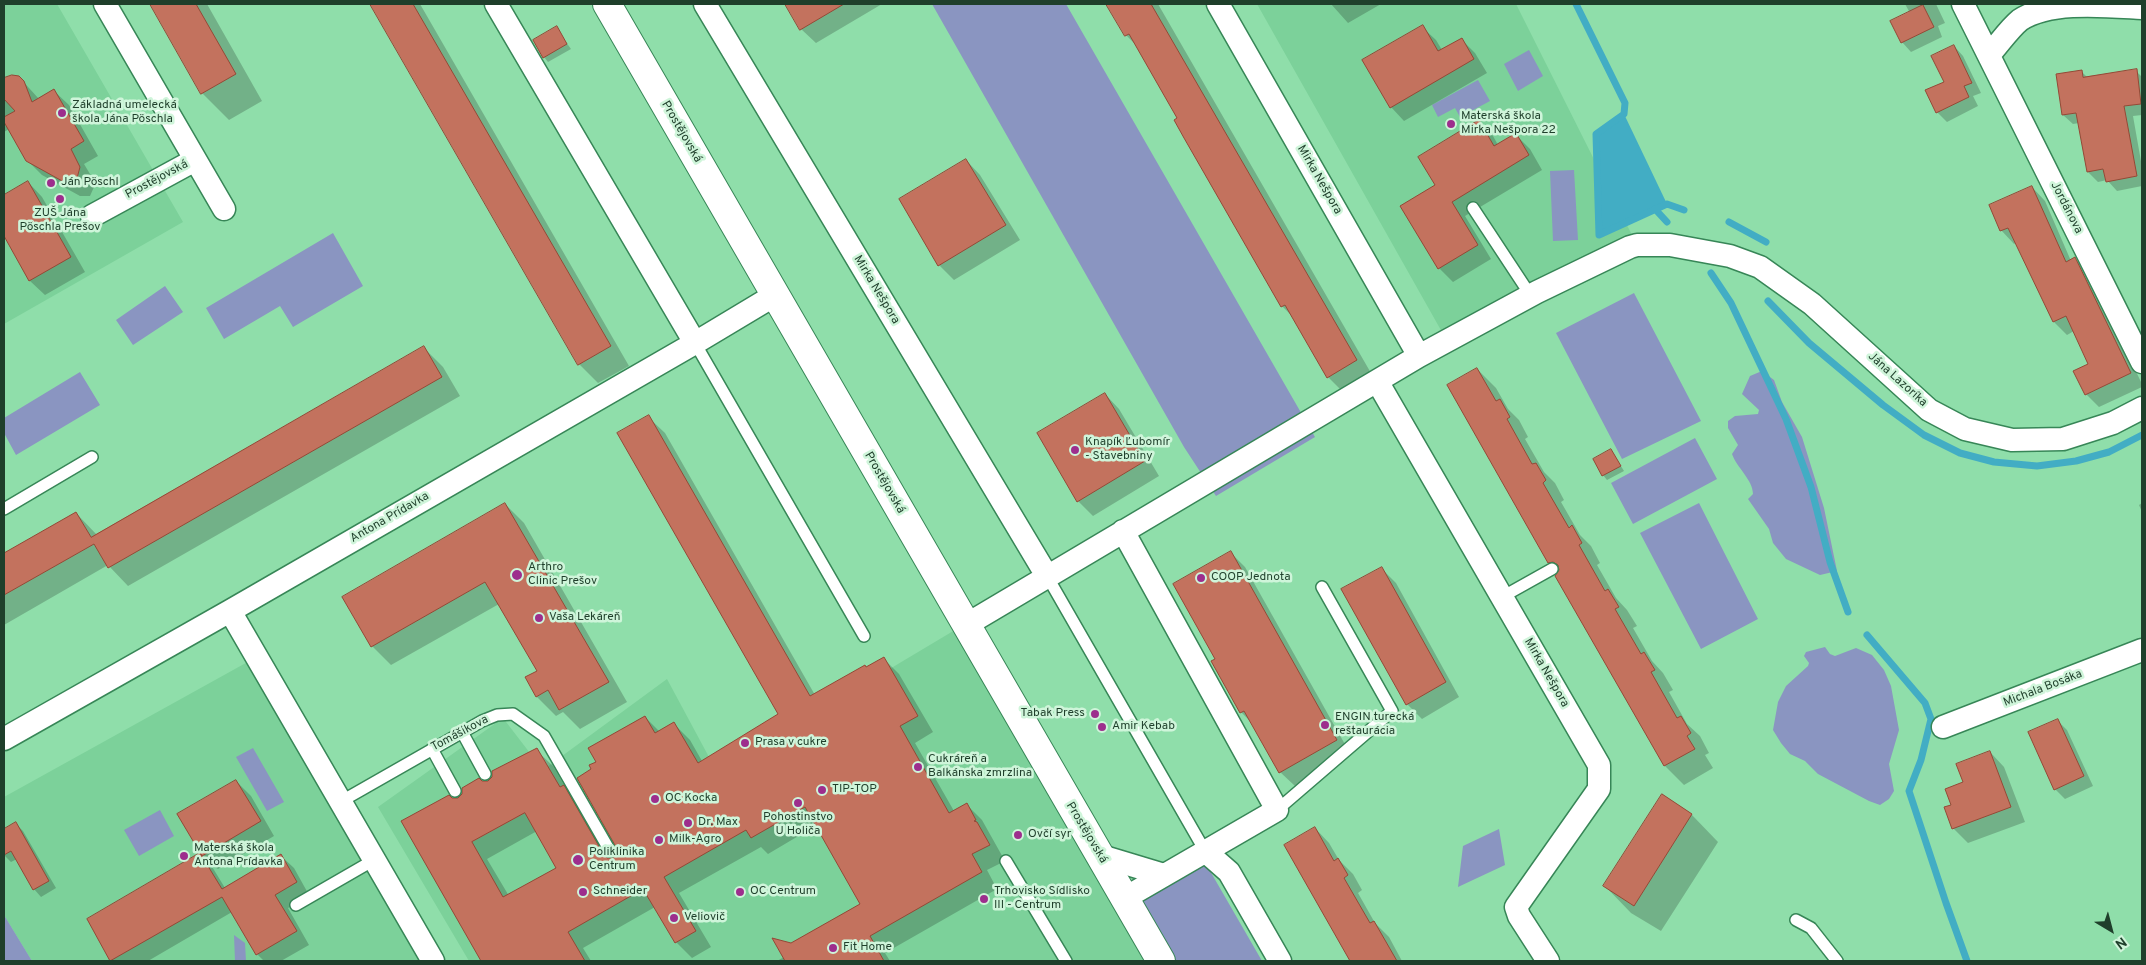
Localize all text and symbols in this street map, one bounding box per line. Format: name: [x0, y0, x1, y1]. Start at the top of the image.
place label: Základná umelecká škola Jána Pöschla: [72, 99, 177, 127]
street label: Prostějovská: [658, 99, 704, 165]
marker: Základná umelecká škola Jána Pöschla: [56, 107, 68, 119]
place label: Materská škola Mirka Nešpora 22: [1461, 110, 1556, 138]
marker: Materská škola Mirka Nešpora 22: [1445, 118, 1457, 130]
street label: Mirka Nešpora: [1293, 143, 1345, 217]
street label: Prostějovská: [123, 157, 191, 203]
place label: Ján Pöschl: [61, 176, 119, 190]
marker: Ján Pöschl: [45, 177, 57, 189]
street label: Jordánova: [2047, 180, 2085, 236]
marker: ZUŠ Jána Pöschla Prešov: [54, 193, 66, 205]
place label: ZUŠ Jána Pöschla Prešov: [20, 207, 100, 235]
street label: Mirka Nešpora: [850, 253, 902, 327]
street label: Jána Lazoríka: [1864, 350, 1930, 410]
place label: Knapík Ľubomír - Stavebniny: [1085, 436, 1170, 464]
marker: Knapík Ľubomír - Stavebniny: [1069, 444, 1081, 456]
street label: Prostějovská: [861, 450, 907, 516]
street label: Antona Prídavka: [348, 490, 432, 546]
place label: Arthro Clinic Prešov: [528, 561, 597, 589]
marker: Arthro Clinic Prešov: [510, 568, 524, 582]
place label: COOP Jednota: [1211, 571, 1291, 585]
marker: COOP Jednota: [1195, 572, 1207, 584]
place label: Vaša Lekáreň: [549, 611, 620, 625]
marker: Vaša Lekáreň: [533, 612, 545, 624]
street label: Mirka Nešpora: [1520, 636, 1572, 710]
street label: Michala Bosáka: [2002, 667, 2084, 711]
place label: Tabak Press: [1021, 707, 1085, 721]
marker: Tabak Press: [1089, 708, 1101, 720]
place label: ENGIN turecká reštaurácia: [1335, 711, 1414, 739]
street label: Tomášikova: [429, 713, 491, 755]
marker: ENGIN turecká reštaurácia: [1319, 719, 1331, 731]
place label: Amir Kebab: [1112, 720, 1175, 734]
marker: Amir Kebab: [1096, 721, 1108, 733]
place label: Prasa v cukre: [755, 736, 827, 750]
marker: Prasa v cukre: [739, 737, 751, 749]
place label: Cukráreň a Balkánska zmrzlina: [928, 753, 1032, 781]
marker: Cukráreň a Balkánska zmrzlina: [912, 761, 924, 773]
place label: TIP-TOP: [832, 783, 877, 797]
marker: TIP-TOP: [816, 784, 828, 796]
place label: OC Kocka: [665, 792, 717, 806]
marker: OC Kocka: [649, 793, 661, 805]
marker: Pohostinstvo U Holiča: [792, 797, 804, 809]
street label: Prostějovská: [1062, 800, 1110, 866]
place label: Pohostinstvo U Holiča: [763, 811, 833, 839]
place label: Dr. Max: [698, 816, 738, 830]
marker: Dr. Max: [682, 817, 694, 829]
place label: Ovčí syr: [1028, 828, 1071, 842]
marker: Ovčí syr: [1012, 829, 1024, 841]
place label: Milk-Agro: [669, 833, 721, 847]
marker: Milk-Agro: [653, 834, 665, 846]
place label: Materská škola Antona Prídavka: [194, 842, 283, 870]
place label: Poliklinika Centrum: [589, 846, 644, 874]
marker: Materská škola Antona Prídavka: [178, 850, 190, 862]
marker: Poliklinika Centrum: [571, 853, 585, 867]
place label: Schneider: [593, 885, 647, 899]
place label: OC Centrum: [750, 885, 816, 899]
place label: Trhovisko Sídlisko III - Centrum: [994, 885, 1090, 913]
marker: Schneider: [577, 886, 589, 898]
marker: OC Centrum: [734, 886, 746, 898]
marker: Trhovisko Sídlisko III - Centrum: [978, 893, 990, 905]
north arrow: [2086, 905, 2136, 955]
place label: Veliovič: [684, 911, 725, 925]
marker: Veliovič: [668, 912, 680, 924]
text: N: [2111, 933, 2129, 952]
place label: Fit Home: [843, 941, 892, 955]
marker: Fit Home: [827, 942, 839, 954]

